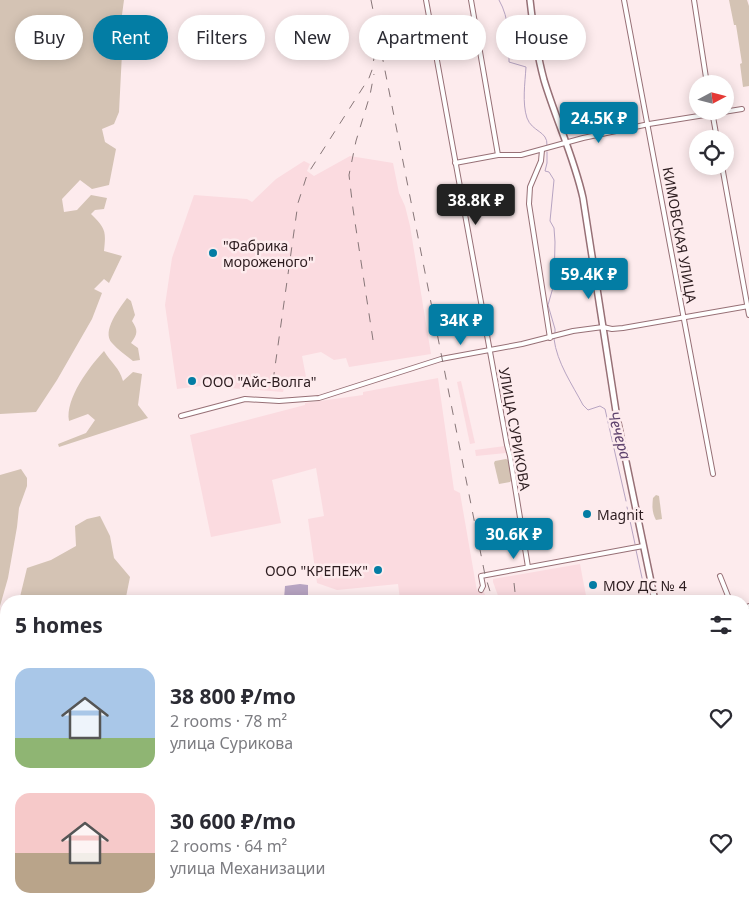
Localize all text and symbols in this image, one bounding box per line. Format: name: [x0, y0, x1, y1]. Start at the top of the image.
chip: Buy: [15, 15, 83, 60]
chip: Rent: [93, 15, 168, 60]
chip: Filters: [178, 15, 265, 60]
chip: New: [275, 15, 349, 60]
chip: Apartment: [359, 15, 486, 60]
chip: House: [496, 15, 586, 60]
north arrow: [689, 75, 734, 120]
map controls: [689, 75, 734, 175]
pin: 24.5K ₽: [553, 102, 645, 144]
text: 24.5K ₽: [571, 107, 627, 129]
button: locate: [689, 130, 734, 175]
street label: КИМОВСКАЯ УЛИЦА: [659, 165, 701, 305]
pin: 38.8K ₽: [430, 184, 522, 226]
text: 38.8K ₽: [448, 189, 504, 211]
place label: "Фабрика мороженого": [223, 236, 314, 271]
marker: "Фабрика мороженого": [207, 247, 219, 259]
pin: 59.4K ₽: [543, 258, 635, 300]
text: 59.4K ₽: [561, 263, 617, 285]
pin: 34K ₽: [426, 304, 496, 346]
text: 34K ₽: [440, 309, 482, 331]
street label: УЛИЦА СУРИКОВА: [495, 366, 535, 492]
place label: ООО "Айс-Волга": [202, 372, 317, 391]
marker: ООО "Айс-Волга": [186, 375, 198, 387]
water label: Чечера: [604, 409, 637, 462]
place label: Magnit: [597, 505, 643, 524]
marker: Magnit: [581, 508, 593, 520]
pin: 30.6K ₽: [468, 518, 560, 560]
text: 30.6K ₽: [486, 523, 542, 545]
place label: ООО "КРЕПЕЖ": [265, 561, 368, 580]
marker: ООО "КРЕПЕЖ": [372, 564, 384, 576]
place label: МОУ ДС № 4: [603, 576, 687, 595]
marker: МОУ ДС № 4: [587, 579, 599, 591]
text: 5 homes: [15, 611, 103, 639]
icon: filters: [707, 611, 735, 639]
text: 38 800 ₽/mo: [170, 682, 296, 710]
icon: home: [55, 688, 115, 748]
icon: heart: [707, 704, 735, 732]
text: 2 rooms · 78 m²: [170, 710, 287, 732]
text: улица Сурикова: [170, 732, 293, 754]
text: 30 600 ₽/mo: [170, 807, 296, 835]
icon: home: [55, 813, 115, 873]
icon: heart: [707, 829, 735, 857]
text: 2 rooms · 64 m²: [170, 835, 287, 857]
text: улица Механизации: [170, 857, 325, 879]

